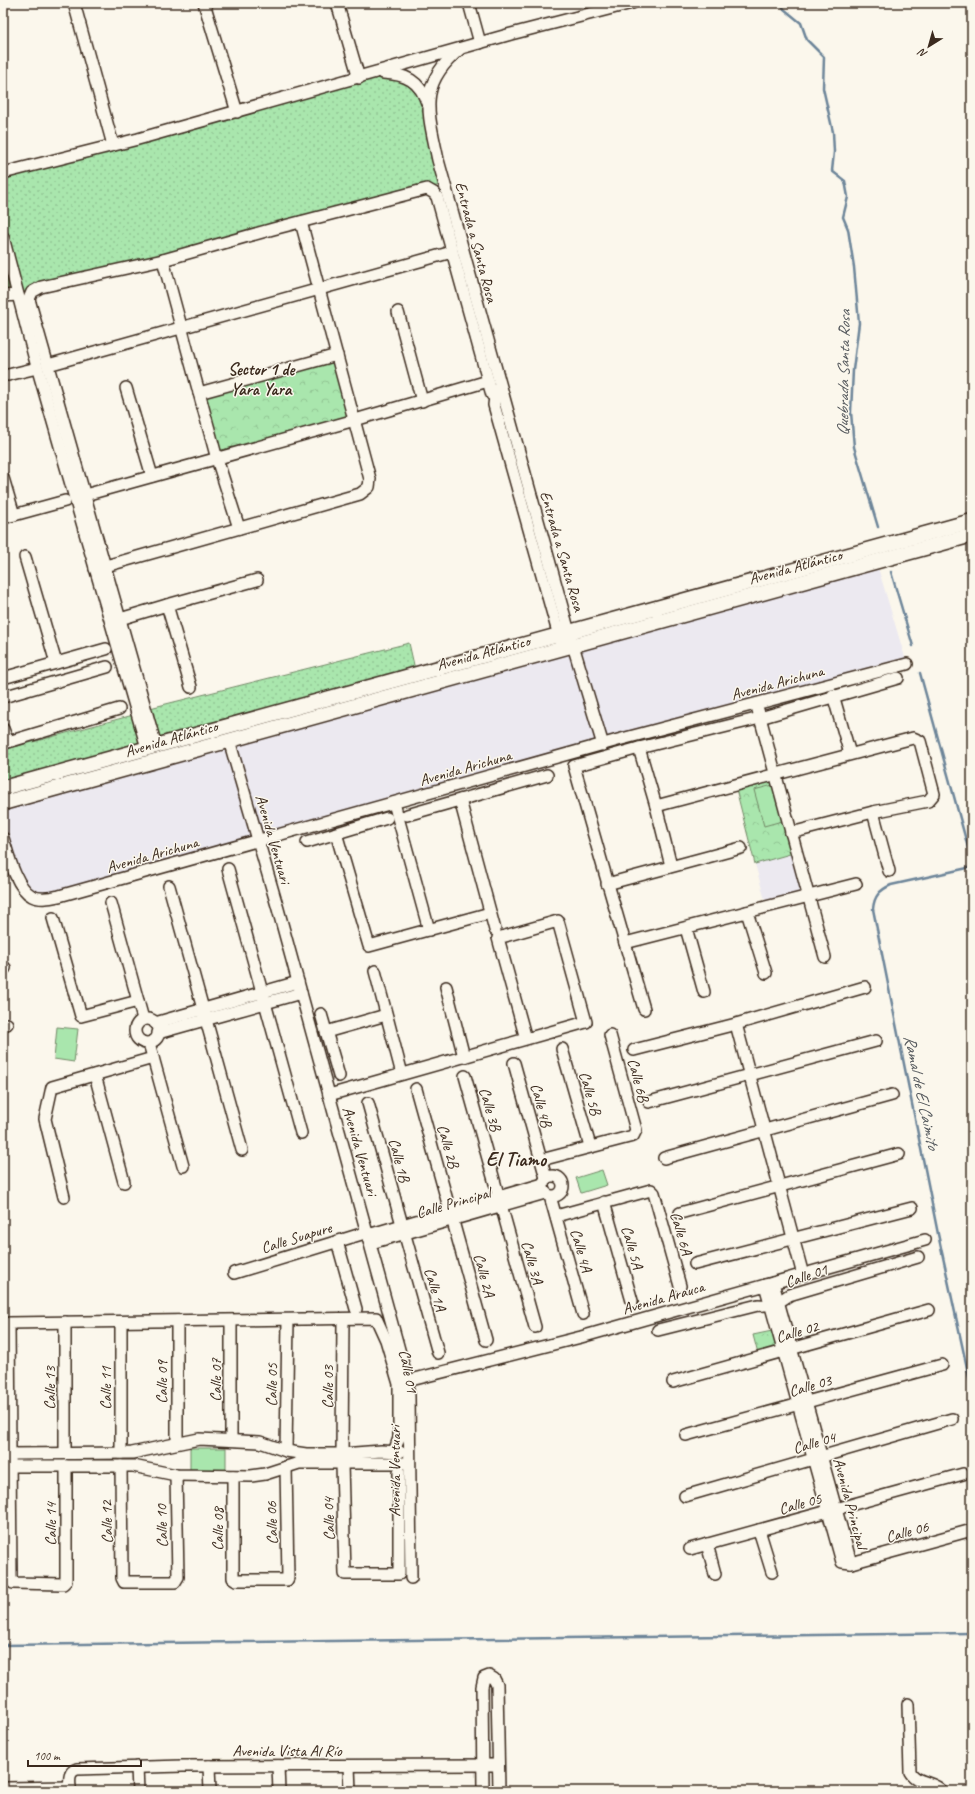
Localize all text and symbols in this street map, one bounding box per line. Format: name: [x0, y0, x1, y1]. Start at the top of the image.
north arrow: [909, 26, 949, 66]
text: N: [914, 45, 930, 62]
street label: Entrada a Santa Rosa: [450, 180, 502, 306]
water label: Quebrada Santa Rosa: [832, 308, 855, 436]
district label: Sector 1 de Yara Yara: [228, 359, 296, 400]
street label: Entrada a Santa Rosa: [535, 489, 589, 615]
street label: Avenida Atlántico: [747, 544, 846, 589]
street label: Avenida Atlántico: [435, 630, 534, 675]
street label: Avenida Arichuna: [729, 661, 827, 705]
street label: Avenida Atlántico: [123, 716, 222, 762]
street label: Avenida Arichuna: [417, 745, 515, 791]
street label: Avenida Ventuari: [251, 792, 296, 888]
street label: Avenida Arichuna: [104, 832, 202, 878]
water label: Ramal de El Caimito: [899, 1033, 944, 1154]
street label: Calle 6B: [623, 1056, 654, 1106]
street label: Calle 5B: [574, 1069, 606, 1119]
street label: Calle 4B: [526, 1081, 557, 1131]
street label: Calle 3B: [474, 1085, 506, 1135]
street label: Avenida Ventuari: [338, 1104, 383, 1200]
street label: Calle 2B: [432, 1122, 464, 1172]
street label: Calle 1B: [384, 1136, 415, 1186]
district label: El Tiamo: [486, 1147, 548, 1172]
street label: Calle Principal: [414, 1182, 496, 1223]
street label: Calle 6A: [665, 1209, 697, 1258]
street label: Calle Suapure: [259, 1217, 336, 1258]
street label: Calle 5A: [616, 1223, 648, 1272]
street label: Calle 4A: [565, 1226, 597, 1275]
street label: Calle 3A: [516, 1238, 548, 1287]
street label: Calle 2A: [469, 1251, 500, 1300]
street label: Calle 01: [783, 1259, 831, 1292]
street label: Calle 1A: [419, 1265, 451, 1314]
street label: Avenida Arauca: [620, 1276, 708, 1319]
street label: Calle 02: [774, 1316, 823, 1348]
street label: Calle 01: [394, 1348, 422, 1395]
street label: Calle 07: [206, 1357, 226, 1402]
street label: Calle 09: [152, 1358, 172, 1404]
street label: Calle 05: [262, 1362, 282, 1407]
street label: Calle 03: [318, 1363, 338, 1409]
street label: Calle 13: [40, 1364, 60, 1410]
street label: Calle 11: [96, 1365, 116, 1410]
street label: Calle 03: [787, 1370, 836, 1402]
street label: Avenida Ventuari: [385, 1423, 405, 1517]
street label: Calle 04: [791, 1427, 840, 1459]
street label: Avenida Principal: [828, 1456, 873, 1554]
street label: Calle 05: [777, 1488, 825, 1519]
street label: Calle 04: [319, 1495, 339, 1541]
street label: Calle 12: [97, 1498, 117, 1544]
street label: Calle 14: [41, 1500, 61, 1546]
street label: Calle 06: [262, 1500, 282, 1545]
street label: Calle 10: [152, 1502, 172, 1548]
street label: Calle 08: [208, 1505, 228, 1551]
street label: Calle 06: [884, 1516, 932, 1547]
street label: Avenida Vista Al Río: [232, 1741, 343, 1761]
scale bar: [28, 1742, 141, 1768]
text: 100 m: [34, 1748, 61, 1764]

